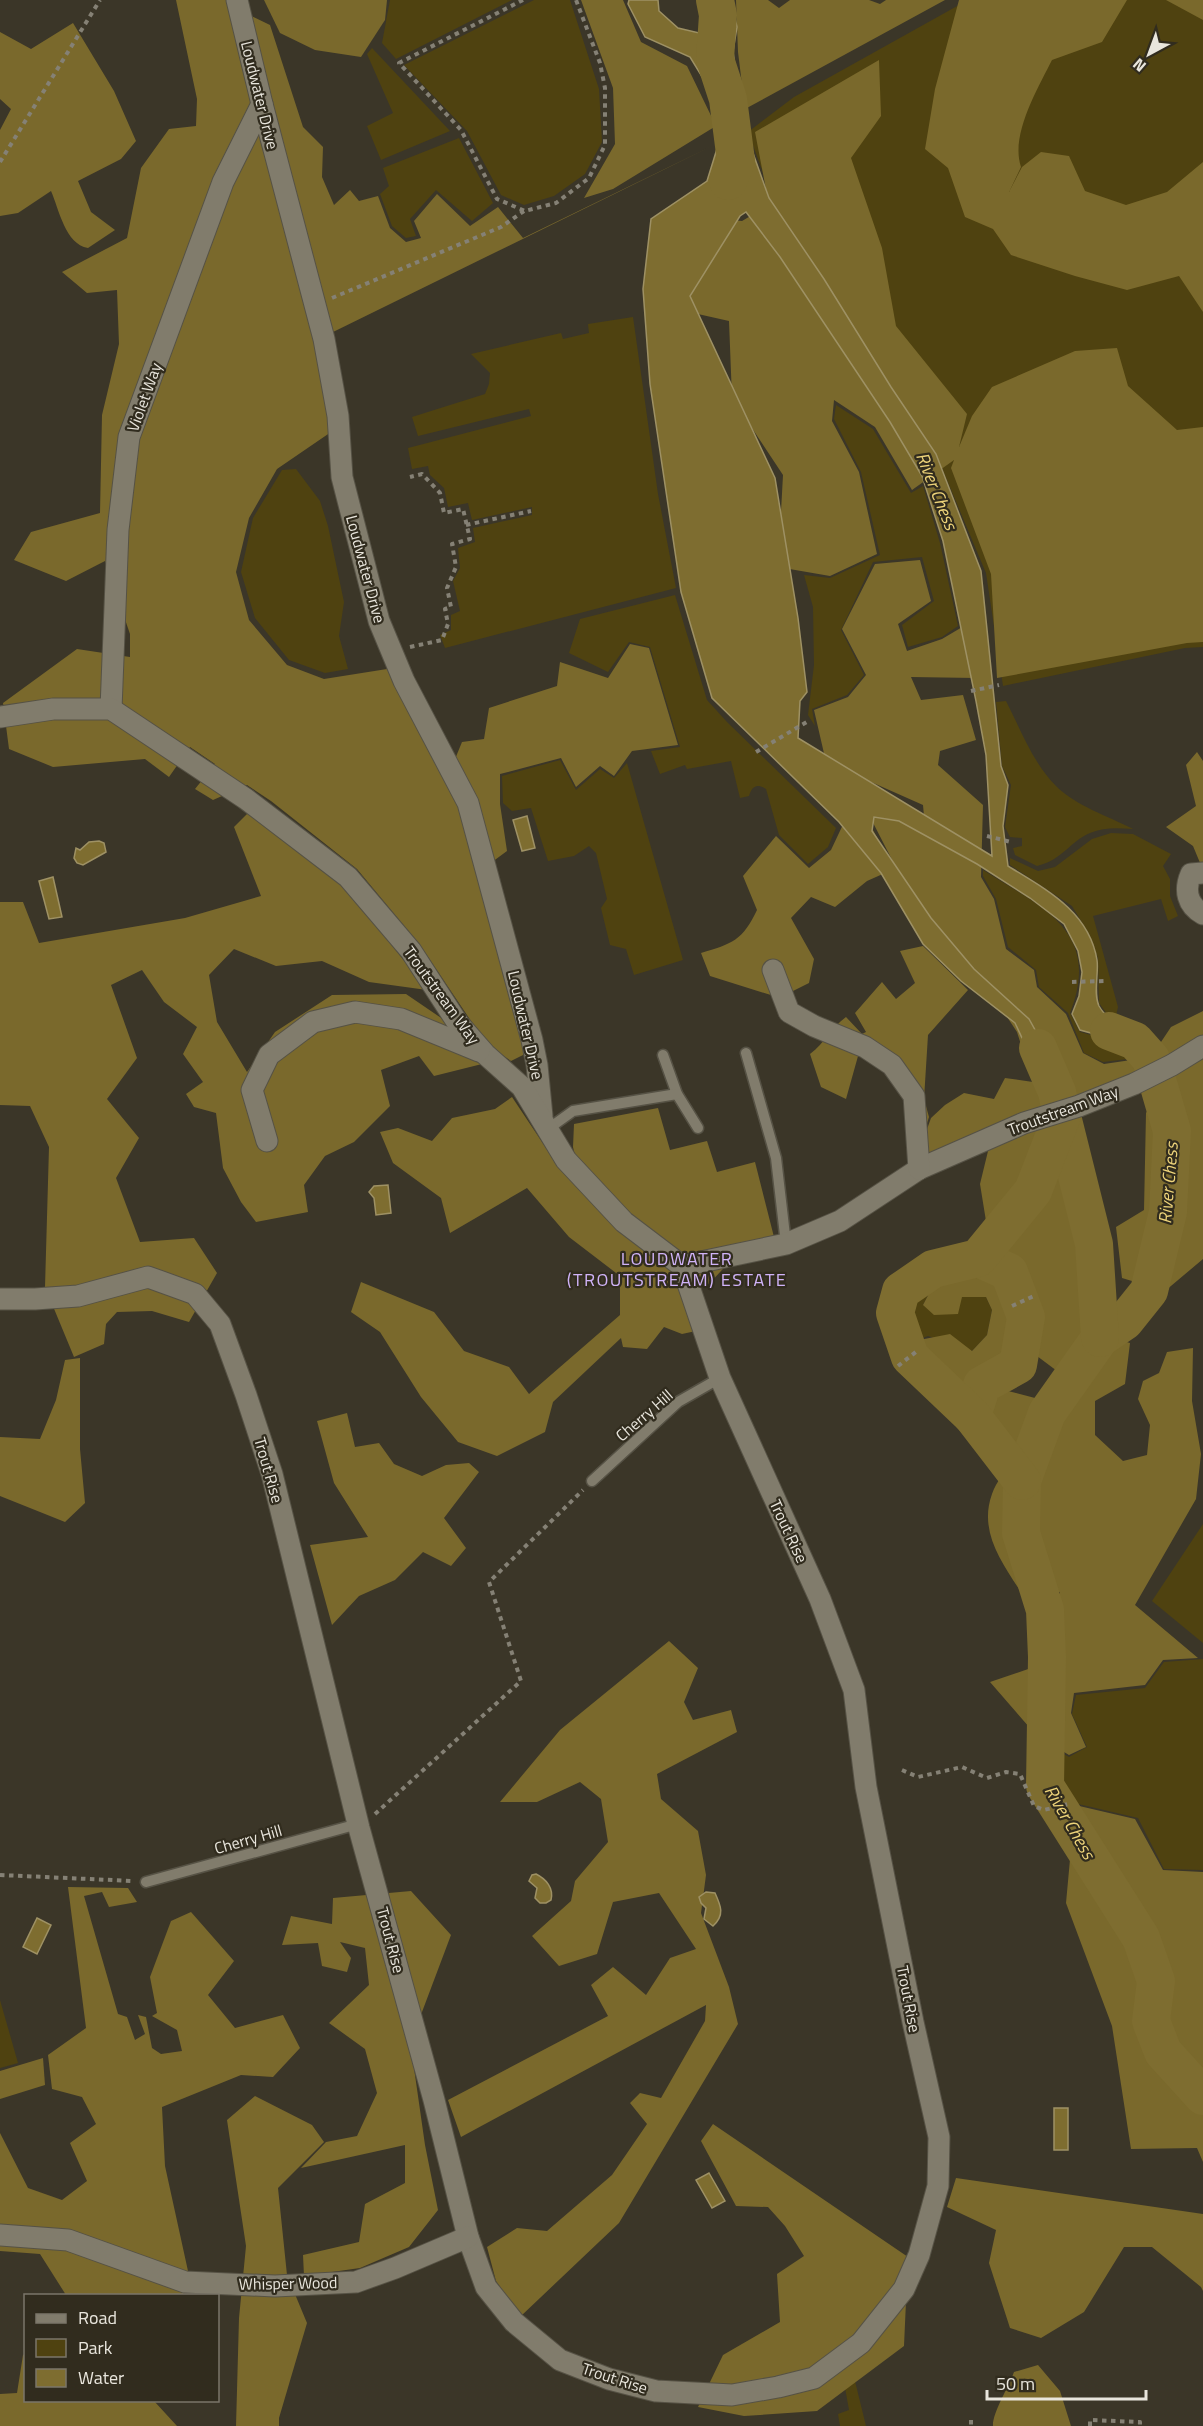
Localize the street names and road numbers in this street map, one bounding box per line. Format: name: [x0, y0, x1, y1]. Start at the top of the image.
street label: Loudwater Drive: [235, 38, 285, 152]
street label: Violet Way: [120, 359, 168, 435]
street label: Loudwater Drive: [340, 512, 392, 626]
street label: Troutstream Way: [398, 941, 486, 1049]
street label: Loudwater Drive: [502, 968, 550, 1082]
street label: Troutstream Way: [1004, 1079, 1122, 1141]
street label: Cherry Hill: [610, 1383, 678, 1447]
street label: Trout Rise: [248, 1434, 290, 1506]
street label: Trout Rise: [764, 1495, 814, 1567]
street label: Cherry Hill: [211, 1818, 285, 1860]
street label: Trout Rise: [371, 1904, 411, 1976]
street label: Trout Rise: [891, 1964, 927, 2034]
street label: Whisper Wood: [239, 2270, 337, 2296]
street label: Trout Rise: [579, 2356, 651, 2400]

